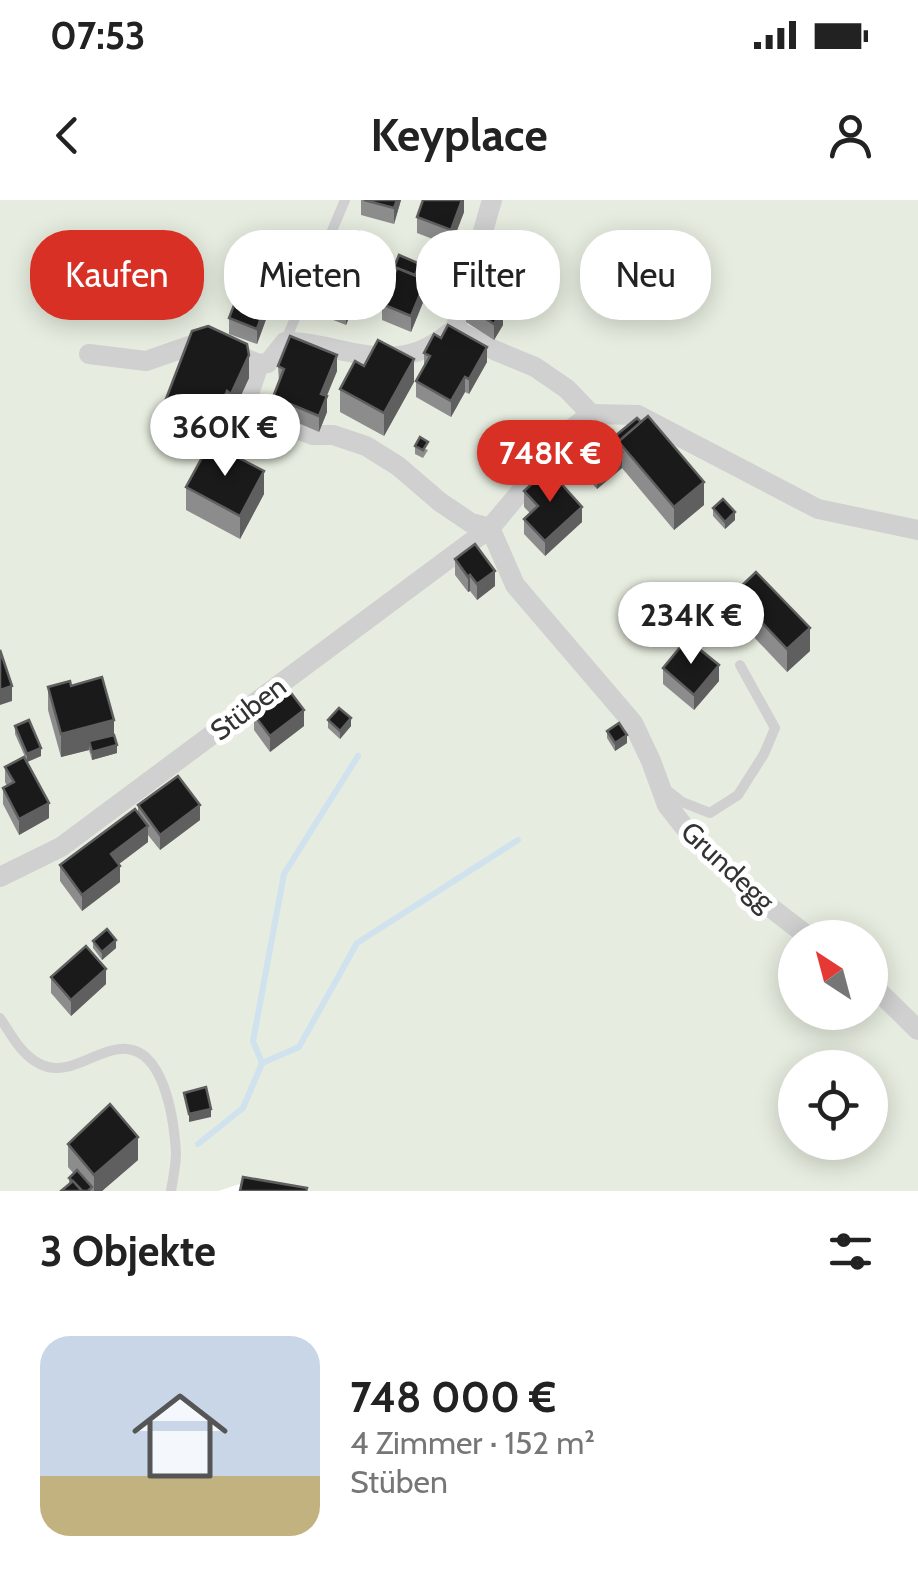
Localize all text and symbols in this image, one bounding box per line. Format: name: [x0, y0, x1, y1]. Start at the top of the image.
text: 07:53: [50, 12, 146, 59]
icon: back: [40, 108, 95, 163]
text: Keyplace: [370, 108, 548, 162]
icon: person: [823, 108, 878, 163]
chip: Kaufen: [30, 230, 204, 320]
chip: Mieten: [224, 230, 396, 320]
chip: Filter: [416, 230, 560, 320]
chip: Neu: [580, 230, 711, 320]
pin: 360K €: [144, 394, 306, 479]
text: 360K €: [172, 407, 278, 446]
pin: 748K €: [469, 420, 631, 505]
text: 748K €: [499, 433, 601, 472]
pin: 234K €: [610, 582, 772, 667]
text: 234K €: [640, 595, 742, 634]
street label: Stüben: [204, 669, 292, 747]
street label: Grundegg: [674, 814, 783, 919]
north arrow: [778, 920, 888, 1030]
map controls: [778, 920, 888, 1160]
button: locate: [778, 1050, 888, 1160]
icon: filters: [823, 1224, 878, 1279]
text: 3 Objekte: [40, 1225, 216, 1277]
text: 748 000 €: [350, 1371, 556, 1423]
icon: home: [120, 1376, 240, 1496]
text: 4 Zimmer · 152 m²: [350, 1423, 595, 1462]
text: Stüben: [350, 1462, 448, 1501]

